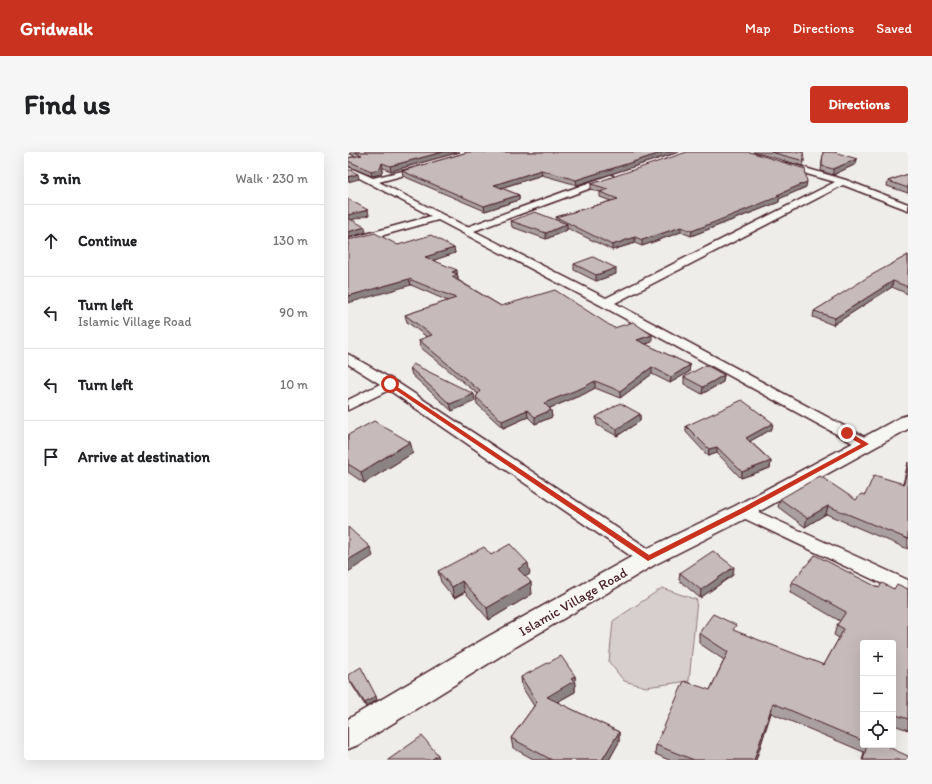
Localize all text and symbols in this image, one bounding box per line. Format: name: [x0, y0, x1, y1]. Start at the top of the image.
text: Gridwalk: [20, 17, 93, 40]
text: Map: [745, 20, 771, 37]
text: Directions: [793, 20, 854, 37]
text: Saved: [876, 20, 912, 37]
button: Directions: [810, 86, 908, 123]
text: Find us: [24, 87, 111, 121]
text: 3 min: [40, 168, 81, 188]
text: Walk · 230 m: [236, 171, 308, 186]
icon: ahead: [40, 230, 62, 252]
text: Continue: [78, 232, 137, 250]
text: 130 m: [273, 233, 308, 248]
text: Turn left: [78, 296, 133, 314]
icon: left: [40, 302, 62, 324]
text: 90 m: [279, 305, 308, 320]
text: Islamic Village Road: [78, 314, 191, 329]
icon: left: [40, 374, 62, 396]
route start: [381, 375, 399, 393]
text: Turn left: [78, 376, 133, 394]
text: 10 m: [280, 377, 308, 392]
route end: [838, 424, 856, 442]
icon: arrive: [40, 446, 62, 468]
text: Arrive at destination: [78, 448, 210, 466]
street label: Islamic Village Road: [516, 564, 631, 640]
map controls: [860, 640, 896, 748]
button: +: [860, 640, 896, 676]
button: −: [860, 676, 896, 712]
button: locate: [860, 712, 896, 748]

